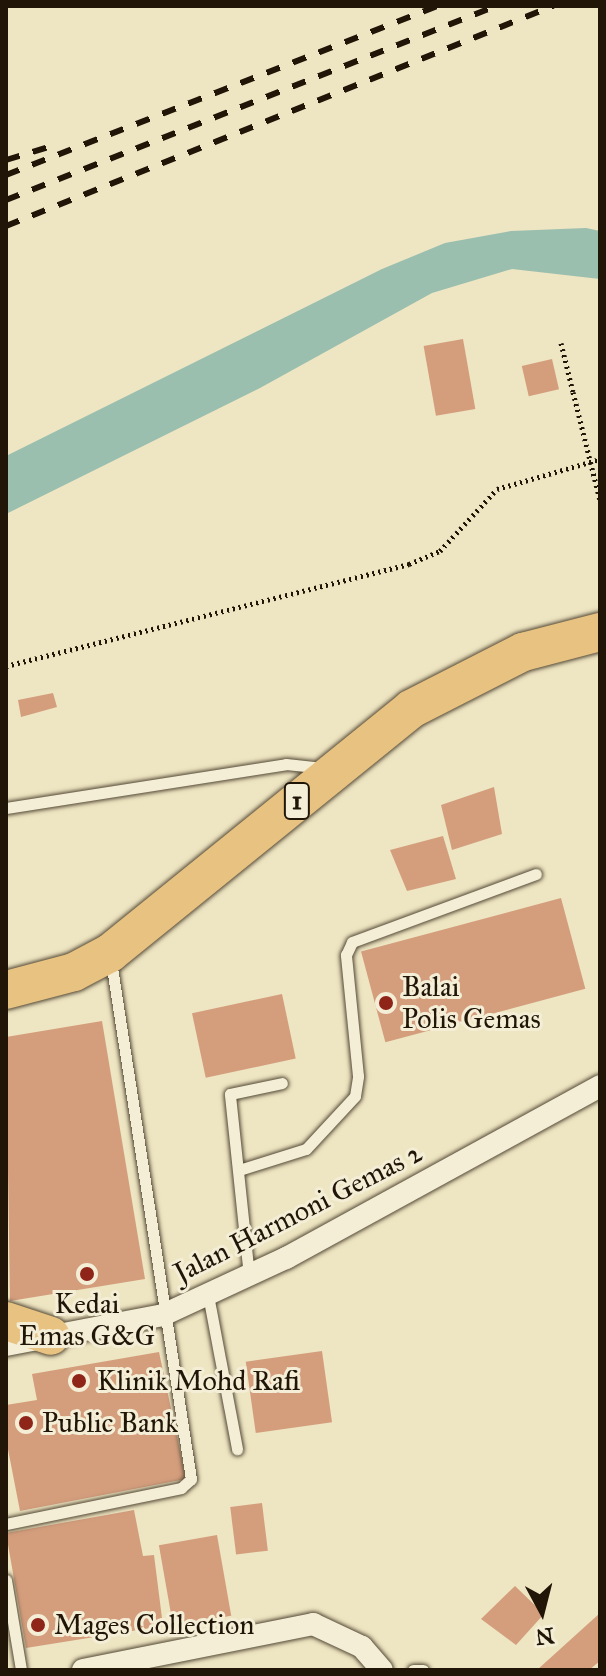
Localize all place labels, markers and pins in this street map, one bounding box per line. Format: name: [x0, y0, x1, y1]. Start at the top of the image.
place label: Balai Polis Gemas: [402, 970, 541, 1036]
marker: Balai Polis Gemas: [377, 994, 395, 1012]
marker: Kedai Emas G&G: [78, 1265, 96, 1283]
place label: Kedai Emas G&G: [19, 1287, 155, 1353]
place label: Klinik Mohd Rafi: [97, 1364, 300, 1398]
marker: Klinik Mohd Rafi: [68, 1370, 90, 1392]
place label: Public Bank: [42, 1406, 178, 1440]
marker: Public Bank: [17, 1414, 35, 1432]
place label: Mages Collection: [54, 1608, 254, 1642]
marker: Mages Collection: [29, 1616, 47, 1634]

